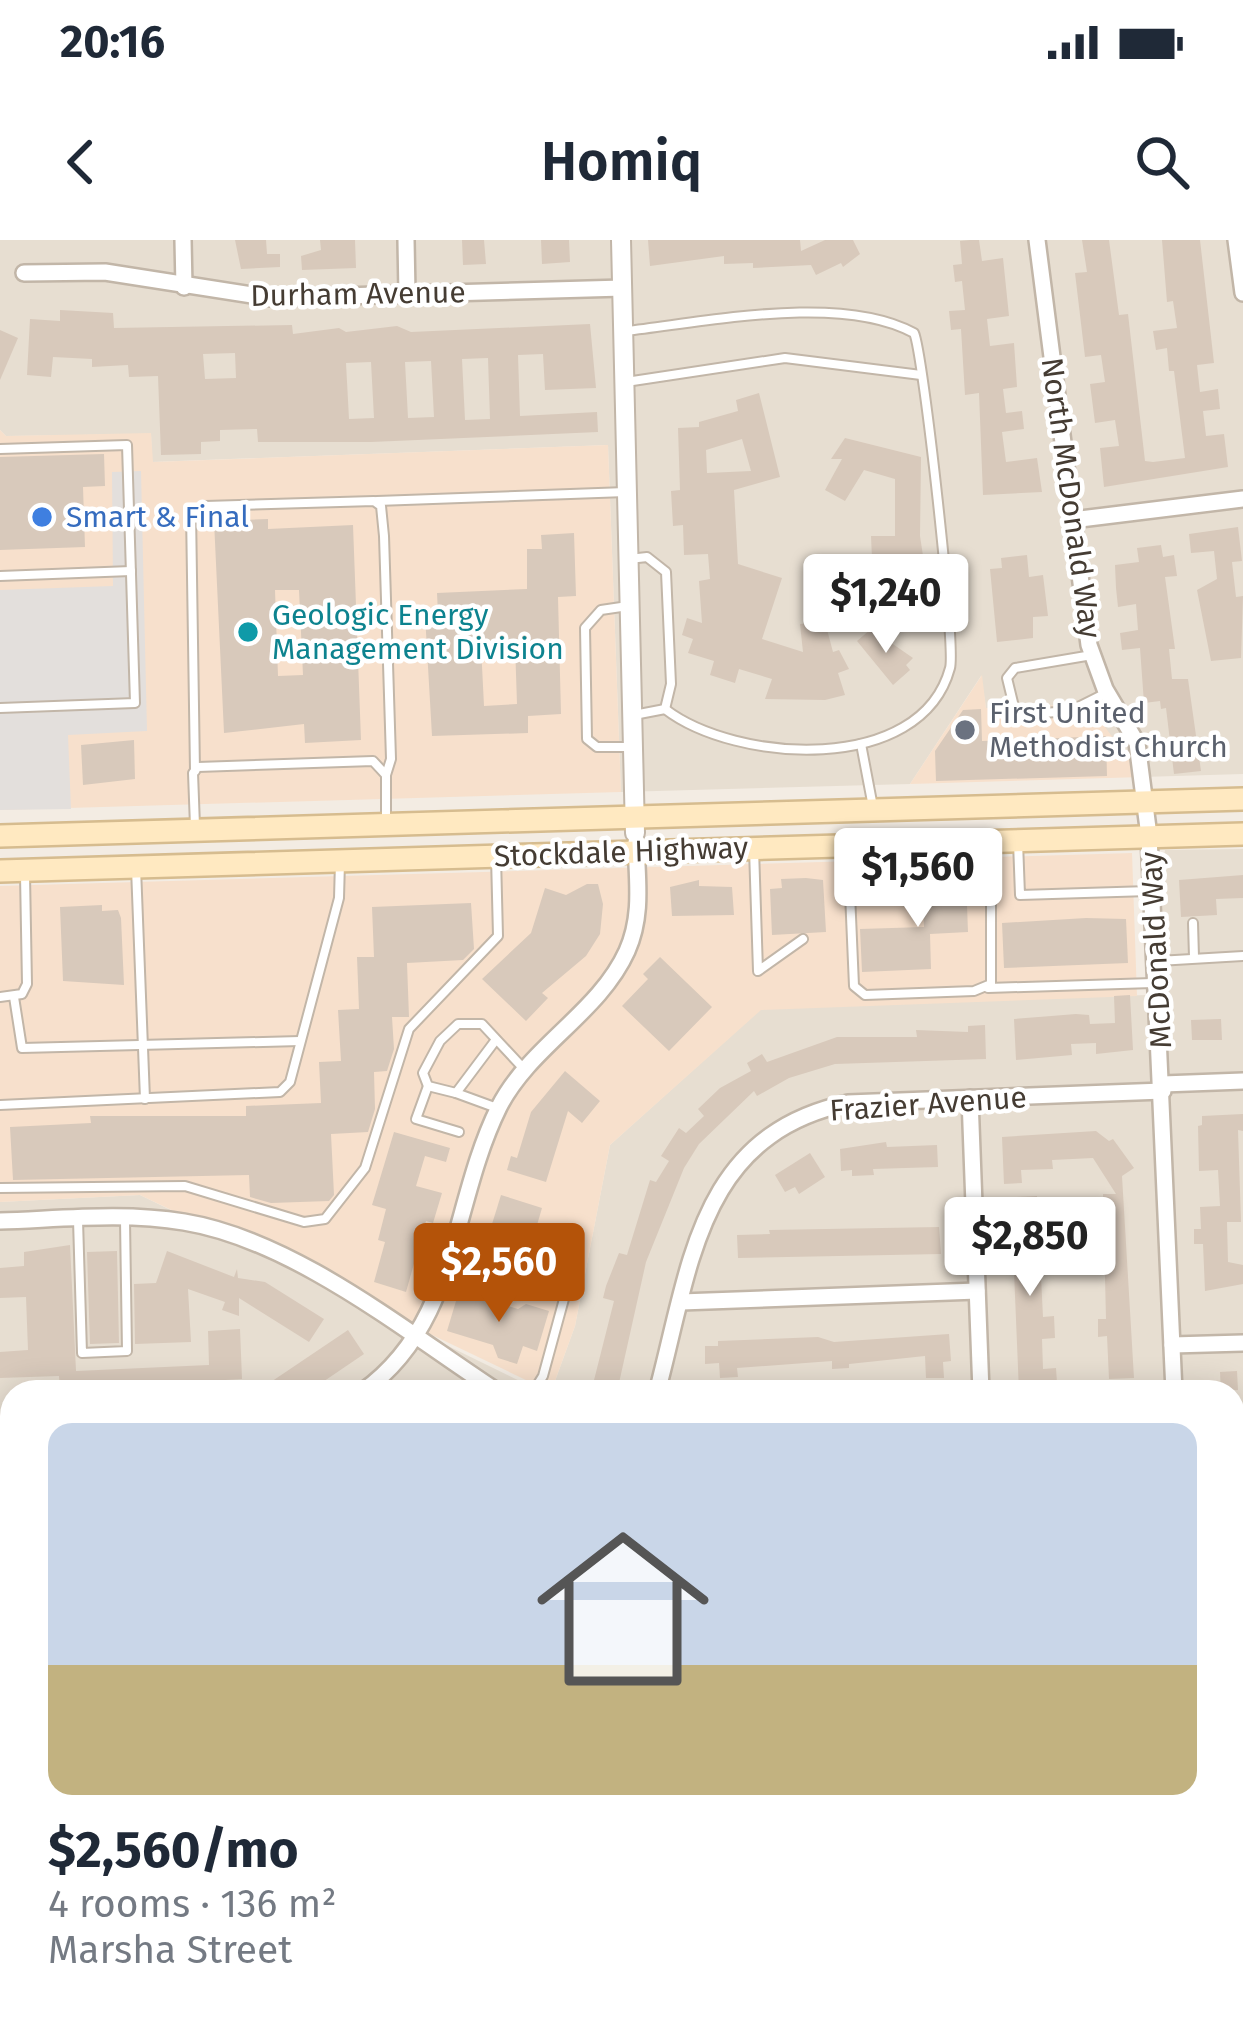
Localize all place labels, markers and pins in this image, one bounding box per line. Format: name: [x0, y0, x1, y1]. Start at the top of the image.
place label: Smart & Final: [66, 499, 249, 535]
marker: Smart & Final: [29, 504, 55, 530]
pin: $1,240: [788, 554, 984, 656]
place label: Geologic Energy Management Division: [272, 597, 564, 667]
marker: Geologic Energy Management Division: [235, 619, 261, 645]
place label: First United Methodist Church: [989, 695, 1228, 765]
marker: First United Methodist Church: [952, 717, 978, 743]
pin: $1,560: [820, 828, 1016, 930]
pin: $2,850: [932, 1197, 1128, 1299]
pin: $2,560: [401, 1223, 597, 1325]

